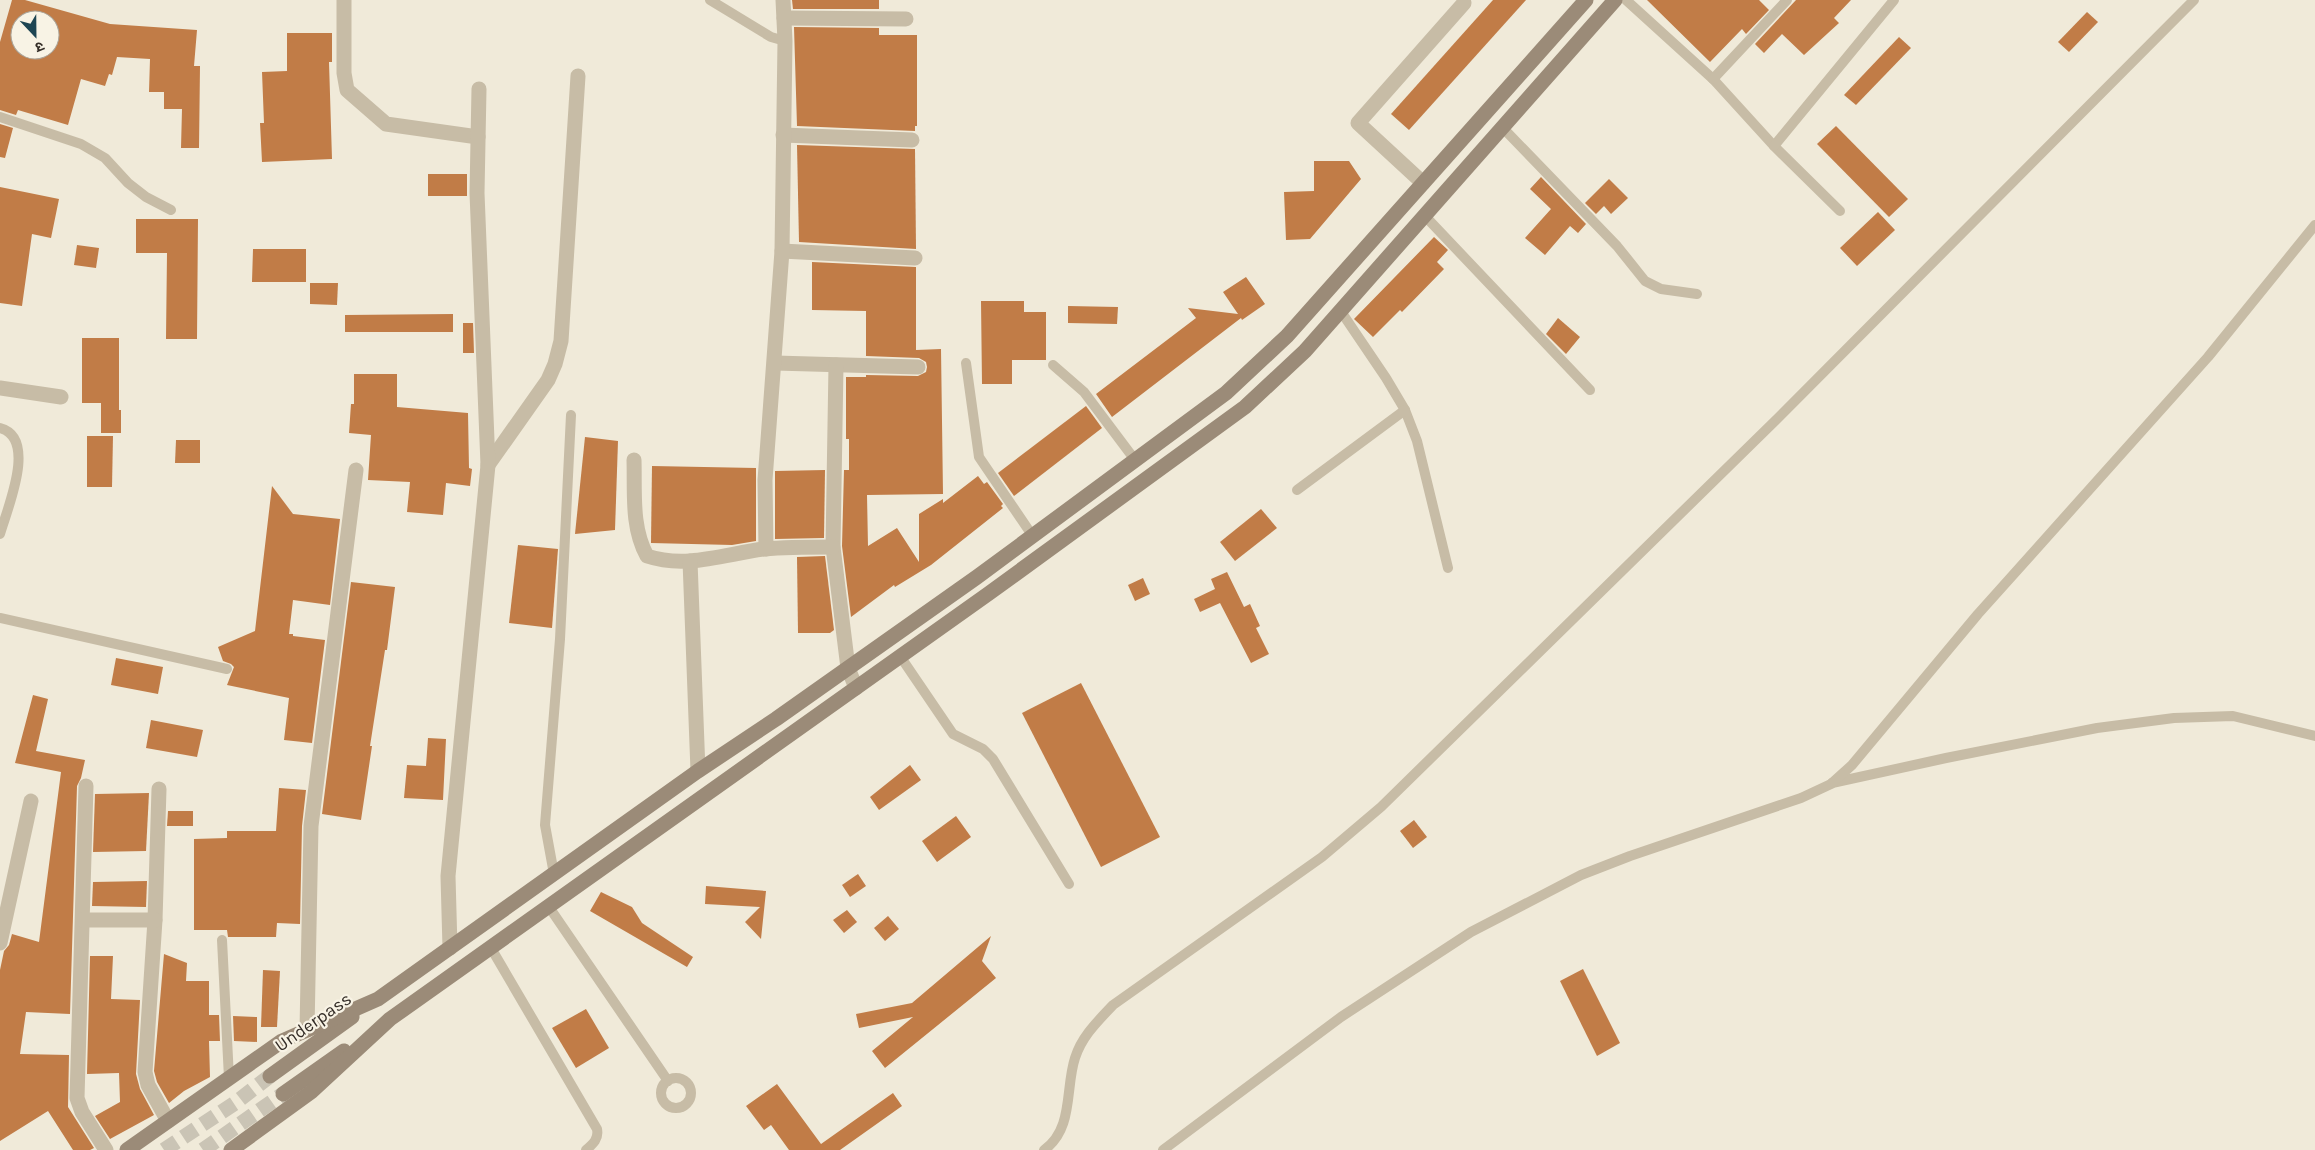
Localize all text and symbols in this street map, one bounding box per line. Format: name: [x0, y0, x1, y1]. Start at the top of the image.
north arrow: [10, 10, 60, 60]
text: उ: [32, 37, 47, 56]
street label: Underpass: [270, 988, 356, 1056]

